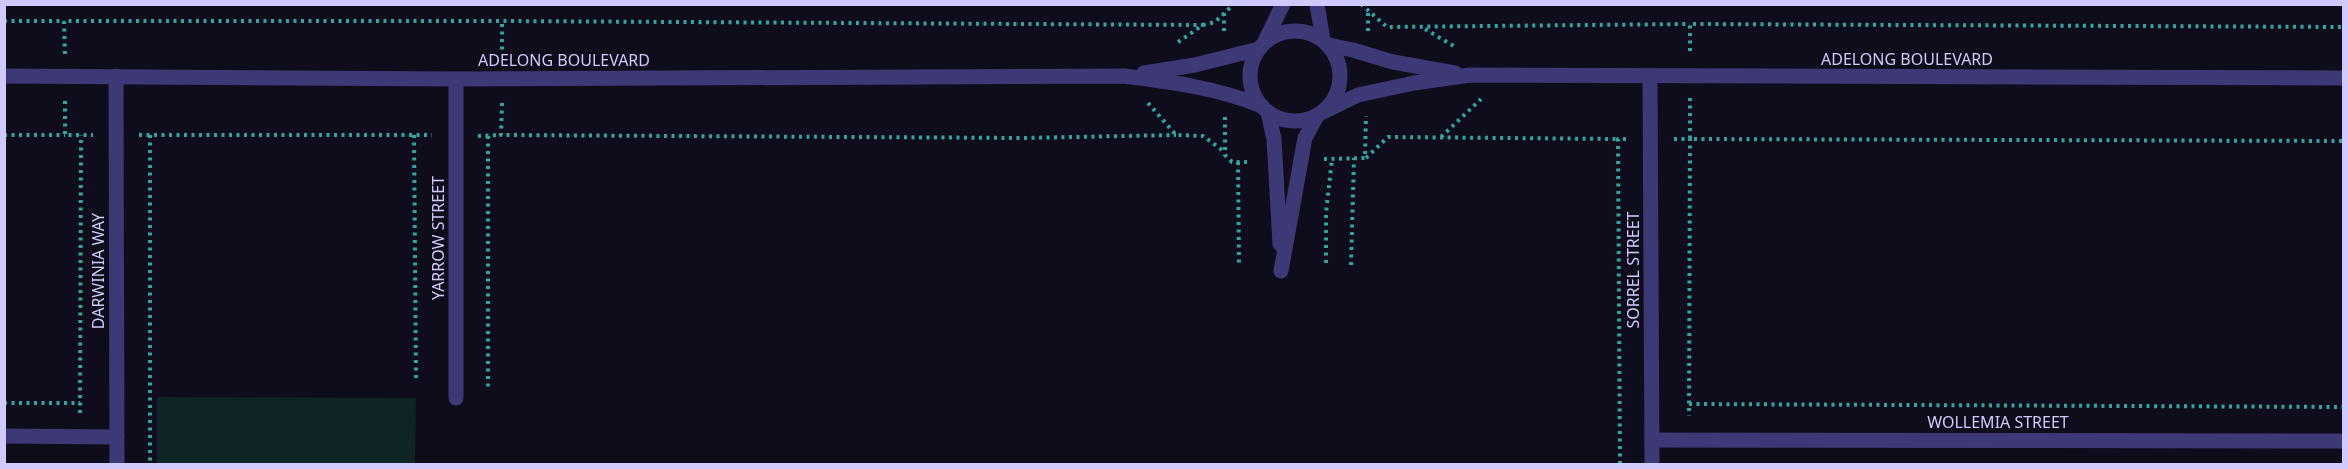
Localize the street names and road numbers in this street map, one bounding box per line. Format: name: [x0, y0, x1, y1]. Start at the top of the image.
street label: ADELONG BOULEVARD: [1821, 48, 1993, 70]
street label: ADELONG BOULEVARD: [478, 49, 650, 71]
street label: YARROW STREET: [427, 176, 449, 300]
street label: SORREL STREET: [1622, 211, 1644, 328]
street label: DARWINIA WAY: [87, 212, 109, 329]
street label: WOLLEMIA STREET: [1927, 411, 2069, 433]

